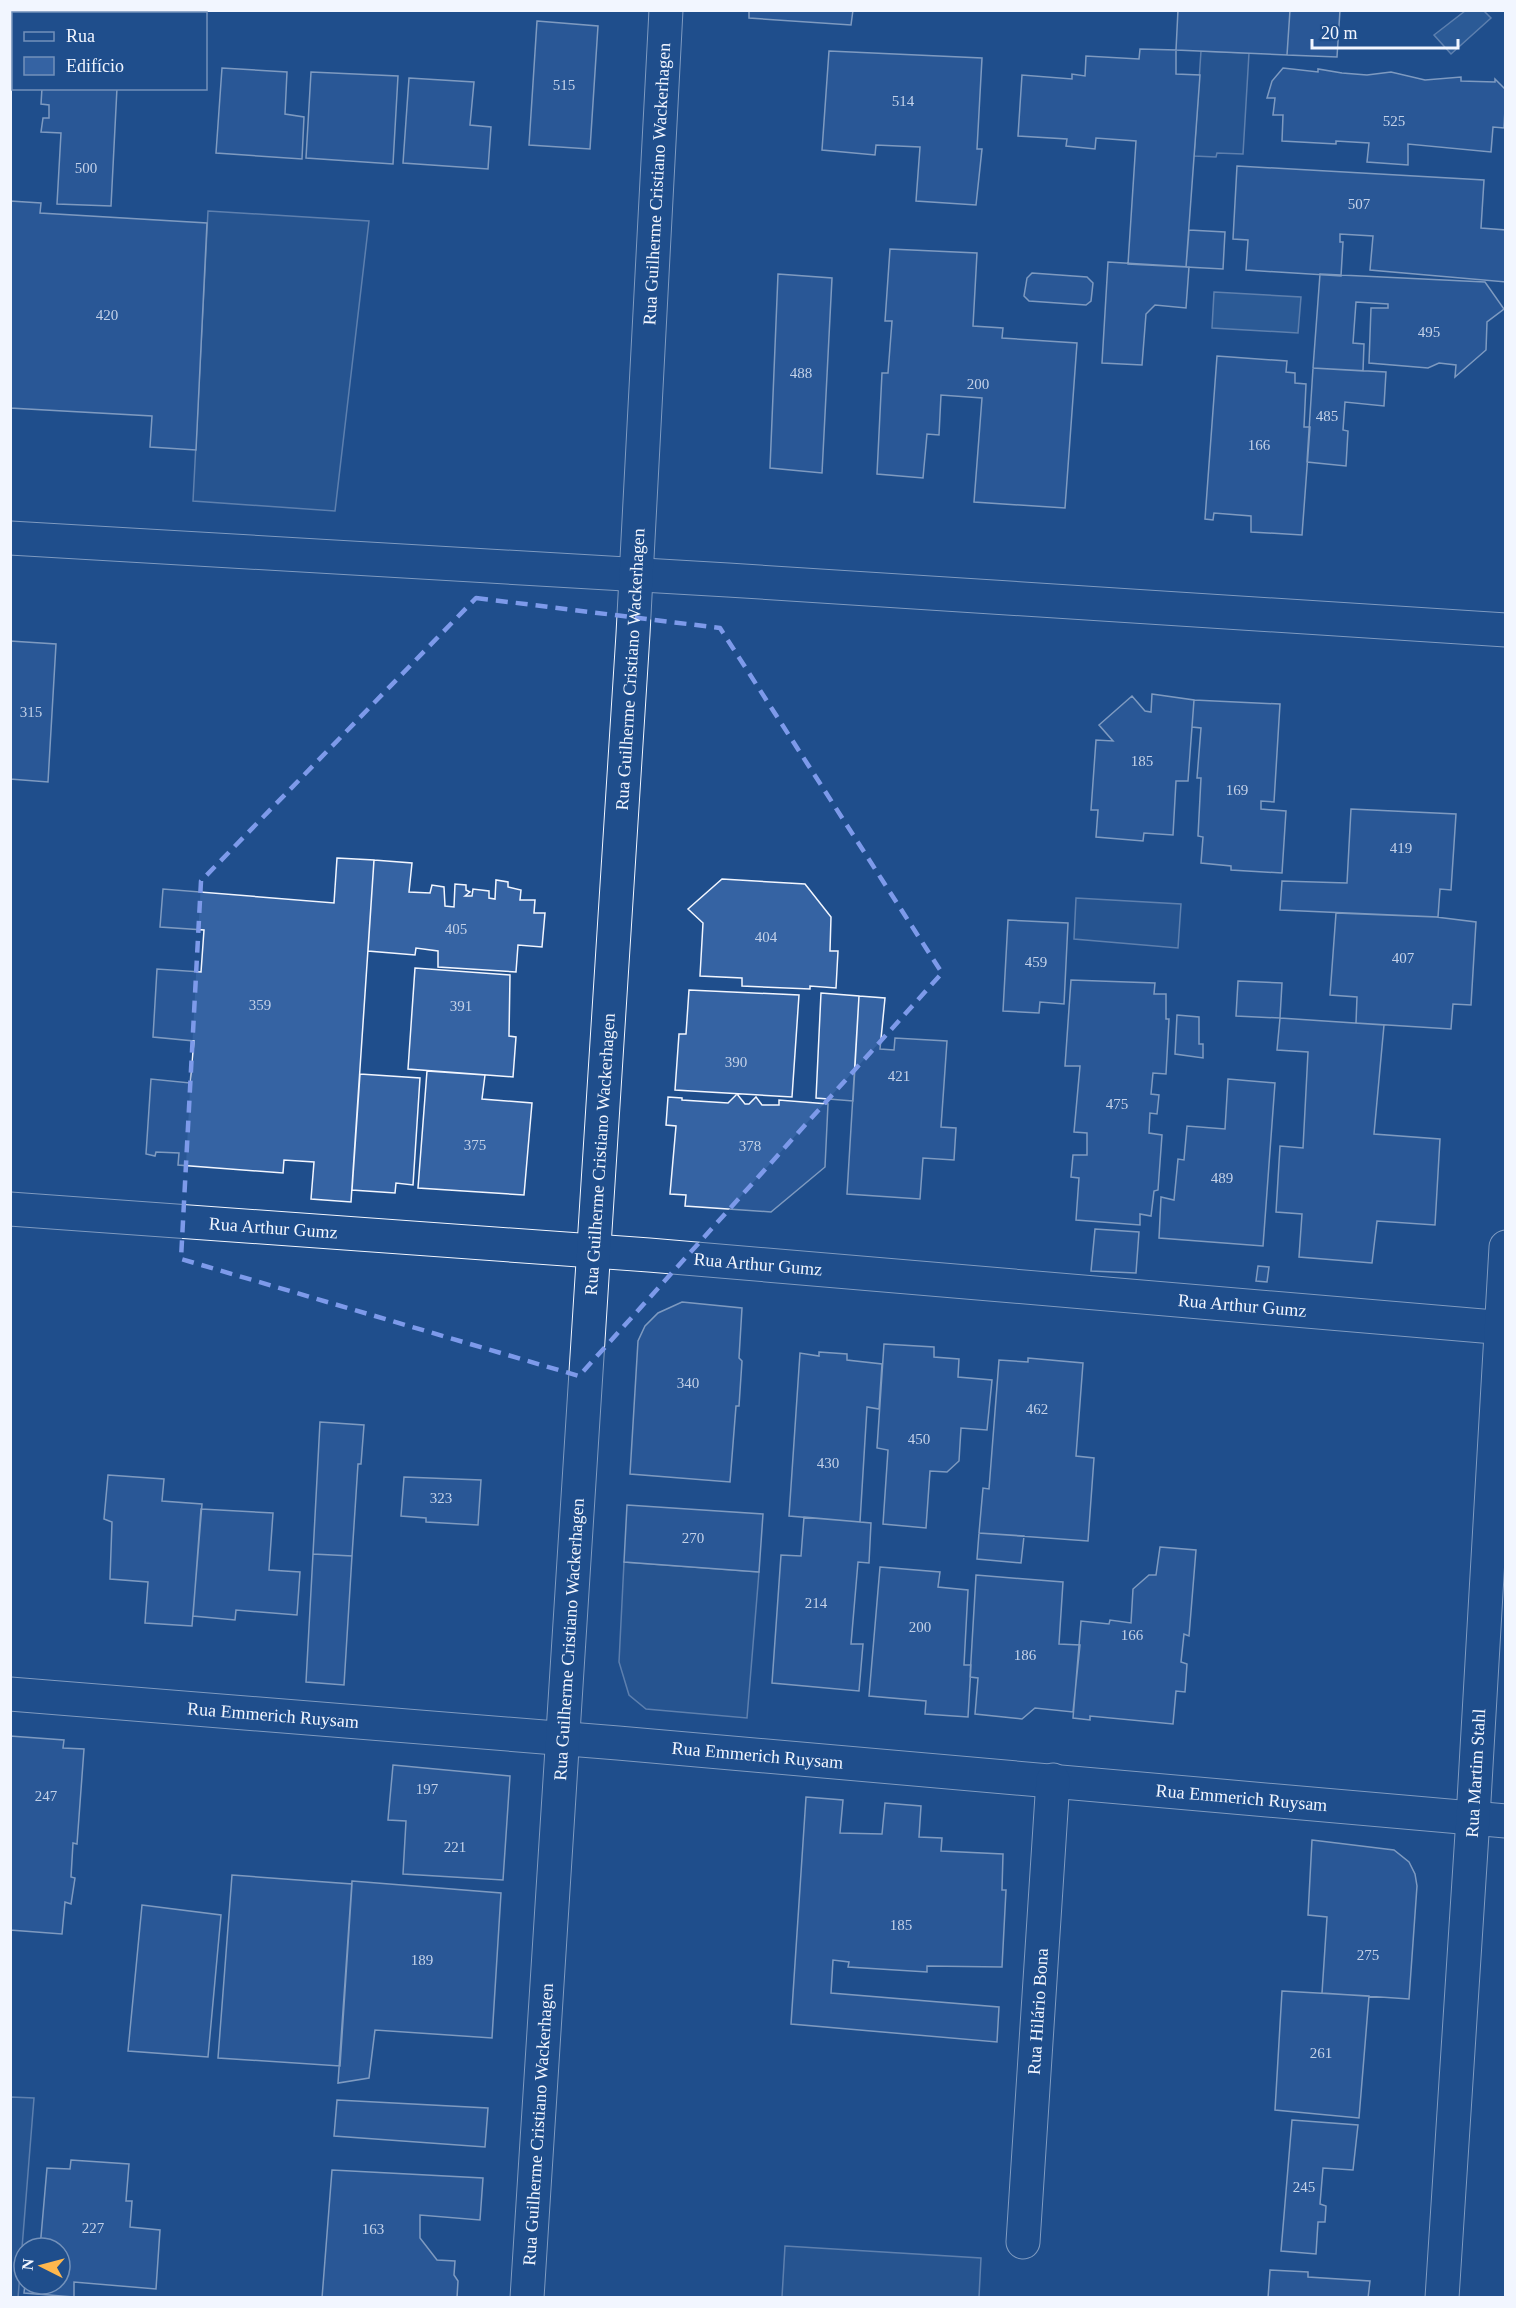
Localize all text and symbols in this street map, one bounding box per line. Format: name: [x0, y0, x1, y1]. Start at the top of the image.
legend: [12, 12, 207, 90]
scale bar: [1312, 12, 1458, 50]
text: 20 m: [1321, 23, 1358, 43]
text: Rua: [66, 26, 95, 46]
street label: Rua Guilherme Cristiano Wackerhagen: [639, 42, 674, 326]
text: Edifício: [66, 56, 124, 76]
house number: 515: [553, 77, 575, 93]
house number: 514: [892, 93, 915, 109]
house number: 525: [1383, 113, 1405, 129]
house number: 500: [75, 160, 97, 176]
house number: 507: [1348, 196, 1371, 212]
house number: 420: [96, 307, 118, 323]
house number: 495: [1418, 324, 1440, 340]
house number: 488: [790, 365, 812, 381]
house number: 200: [967, 376, 989, 392]
house number: 485: [1316, 408, 1338, 424]
house number: 166: [1248, 437, 1271, 453]
street label: Rua Guilherme Cristiano Wackerhagen: [612, 528, 649, 811]
house number: 315: [20, 704, 42, 720]
house number: 185: [1131, 753, 1153, 769]
house number: 169: [1226, 782, 1248, 798]
house number: 419: [1390, 840, 1412, 856]
house number: 405: [445, 921, 467, 937]
house number: 404: [755, 929, 778, 945]
house number: 407: [1392, 950, 1415, 966]
house number: 459: [1025, 954, 1047, 970]
house number: 359: [249, 997, 271, 1013]
house number: 391: [450, 998, 472, 1014]
street label: Rua Guilherme Cristiano Wackerhagen: [581, 1013, 619, 1296]
house number: 390: [725, 1054, 747, 1070]
house number: 421: [888, 1068, 910, 1084]
house number: 475: [1106, 1096, 1128, 1112]
house number: 375: [464, 1137, 486, 1153]
house number: 378: [739, 1138, 761, 1154]
house number: 489: [1211, 1170, 1233, 1186]
street label: Rua Arthur Gumz: [208, 1213, 338, 1243]
street label: Rua Arthur Gumz: [693, 1249, 823, 1280]
street label: Rua Arthur Gumz: [1177, 1290, 1307, 1321]
house number: 340: [677, 1375, 699, 1391]
house number: 462: [1026, 1401, 1048, 1417]
house number: 450: [908, 1431, 930, 1447]
house number: 430: [817, 1455, 839, 1471]
house number: 323: [430, 1490, 452, 1506]
street label: Rua Guilherme Cristiano Wackerhagen: [550, 1498, 588, 1781]
house number: 270: [682, 1530, 704, 1546]
house number: 214: [805, 1595, 828, 1611]
house number: 200: [909, 1619, 931, 1635]
house number: 166: [1121, 1627, 1144, 1643]
house number: 186: [1014, 1647, 1037, 1663]
street label: Rua Emmerich Ruysam: [187, 1698, 360, 1732]
street label: Rua Martim Stahl: [1462, 1708, 1489, 1838]
street label: Rua Emmerich Ruysam: [671, 1738, 844, 1773]
street label: Rua Emmerich Ruysam: [1155, 1780, 1328, 1815]
house number: 197: [416, 1781, 439, 1797]
house number: 247: [35, 1788, 58, 1804]
house number: 221: [444, 1839, 466, 1855]
house number: 185: [890, 1917, 912, 1933]
street label: Rua Hilário Bona: [1024, 1947, 1052, 2076]
house number: 275: [1357, 1947, 1379, 1963]
house number: 189: [411, 1952, 433, 1968]
street label: Rua Guilherme Cristiano Wackerhagen: [519, 1983, 557, 2266]
house number: 261: [1310, 2045, 1332, 2061]
house number: 245: [1293, 2179, 1315, 2195]
house number: 227: [82, 2220, 105, 2236]
house number: 163: [362, 2221, 384, 2237]
north arrow: [12, 2236, 72, 2296]
text: N: [19, 2257, 37, 2271]

